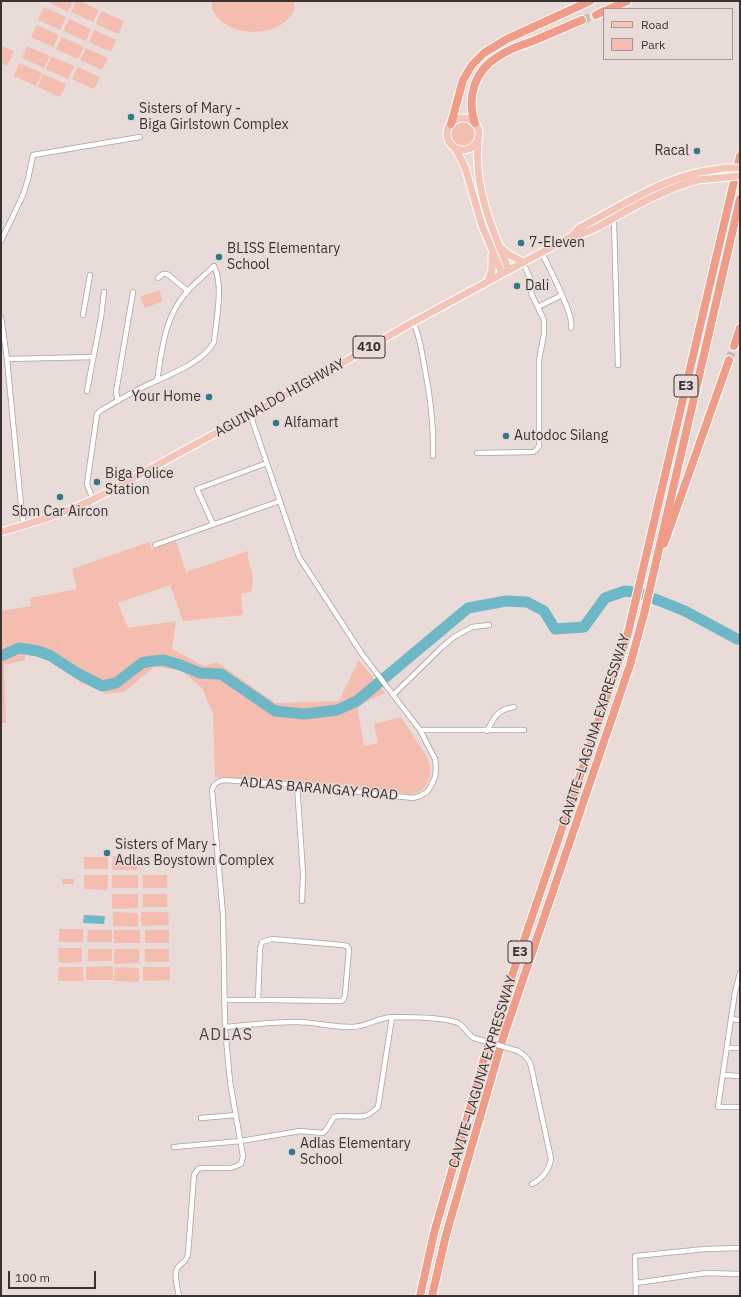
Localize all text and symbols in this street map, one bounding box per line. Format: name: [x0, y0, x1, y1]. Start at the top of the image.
legend: [603, 8, 733, 60]
text: Road: [641, 17, 669, 32]
text: Park: [641, 37, 665, 52]
place label: Sisters of Mary - Biga Girlstown Complex: [139, 101, 289, 134]
marker: Sisters of Mary - Biga Girlstown Complex: [126, 112, 136, 122]
place label: Racal: [654, 143, 689, 159]
marker: Racal: [692, 146, 702, 156]
place label: 7-Eleven: [529, 235, 585, 251]
marker: 7-Eleven: [516, 238, 526, 248]
place label: BLISS Elementary School: [227, 241, 340, 274]
marker: BLISS Elementary School: [214, 252, 224, 262]
place label: Dali: [525, 278, 549, 294]
marker: Dali: [512, 281, 522, 291]
road number: 410: [353, 336, 385, 358]
street label: AGUINALDO HIGHWAY: [212, 355, 348, 441]
road number: E3: [674, 375, 698, 397]
place label: Your Home: [132, 389, 201, 405]
marker: Your Home: [204, 392, 214, 402]
place label: Alfamart: [284, 415, 339, 431]
marker: Alfamart: [271, 418, 281, 428]
place label: Autodoc Silang: [514, 428, 608, 444]
marker: Autodoc Silang: [501, 431, 511, 441]
place label: Biga Police Station: [105, 466, 174, 498]
marker: Biga Police Station: [92, 477, 102, 487]
marker: Sbm Car Aircon: [55, 492, 65, 502]
place label: Sbm Car Aircon: [12, 504, 108, 520]
street label: CAVITE–LAGUNA EXPRESSWAY: [556, 632, 634, 828]
street label: ADLAS BARANGAY ROAD: [239, 774, 399, 804]
place label: Sisters of Mary - Adlas Boystown Complex: [115, 837, 274, 870]
marker: Sisters of Mary - Adlas Boystown Complex: [102, 848, 112, 858]
road number: E3: [508, 941, 532, 963]
street label: CAVITE–LAGUNA EXPRESSWAY: [446, 974, 520, 1170]
district label: ADLAS: [199, 1025, 253, 1045]
place label: Adlas Elementary School: [300, 1136, 411, 1168]
marker: Adlas Elementary School: [287, 1147, 297, 1157]
scale bar: [10, 1263, 98, 1289]
text: 100 m: [15, 1270, 50, 1285]

